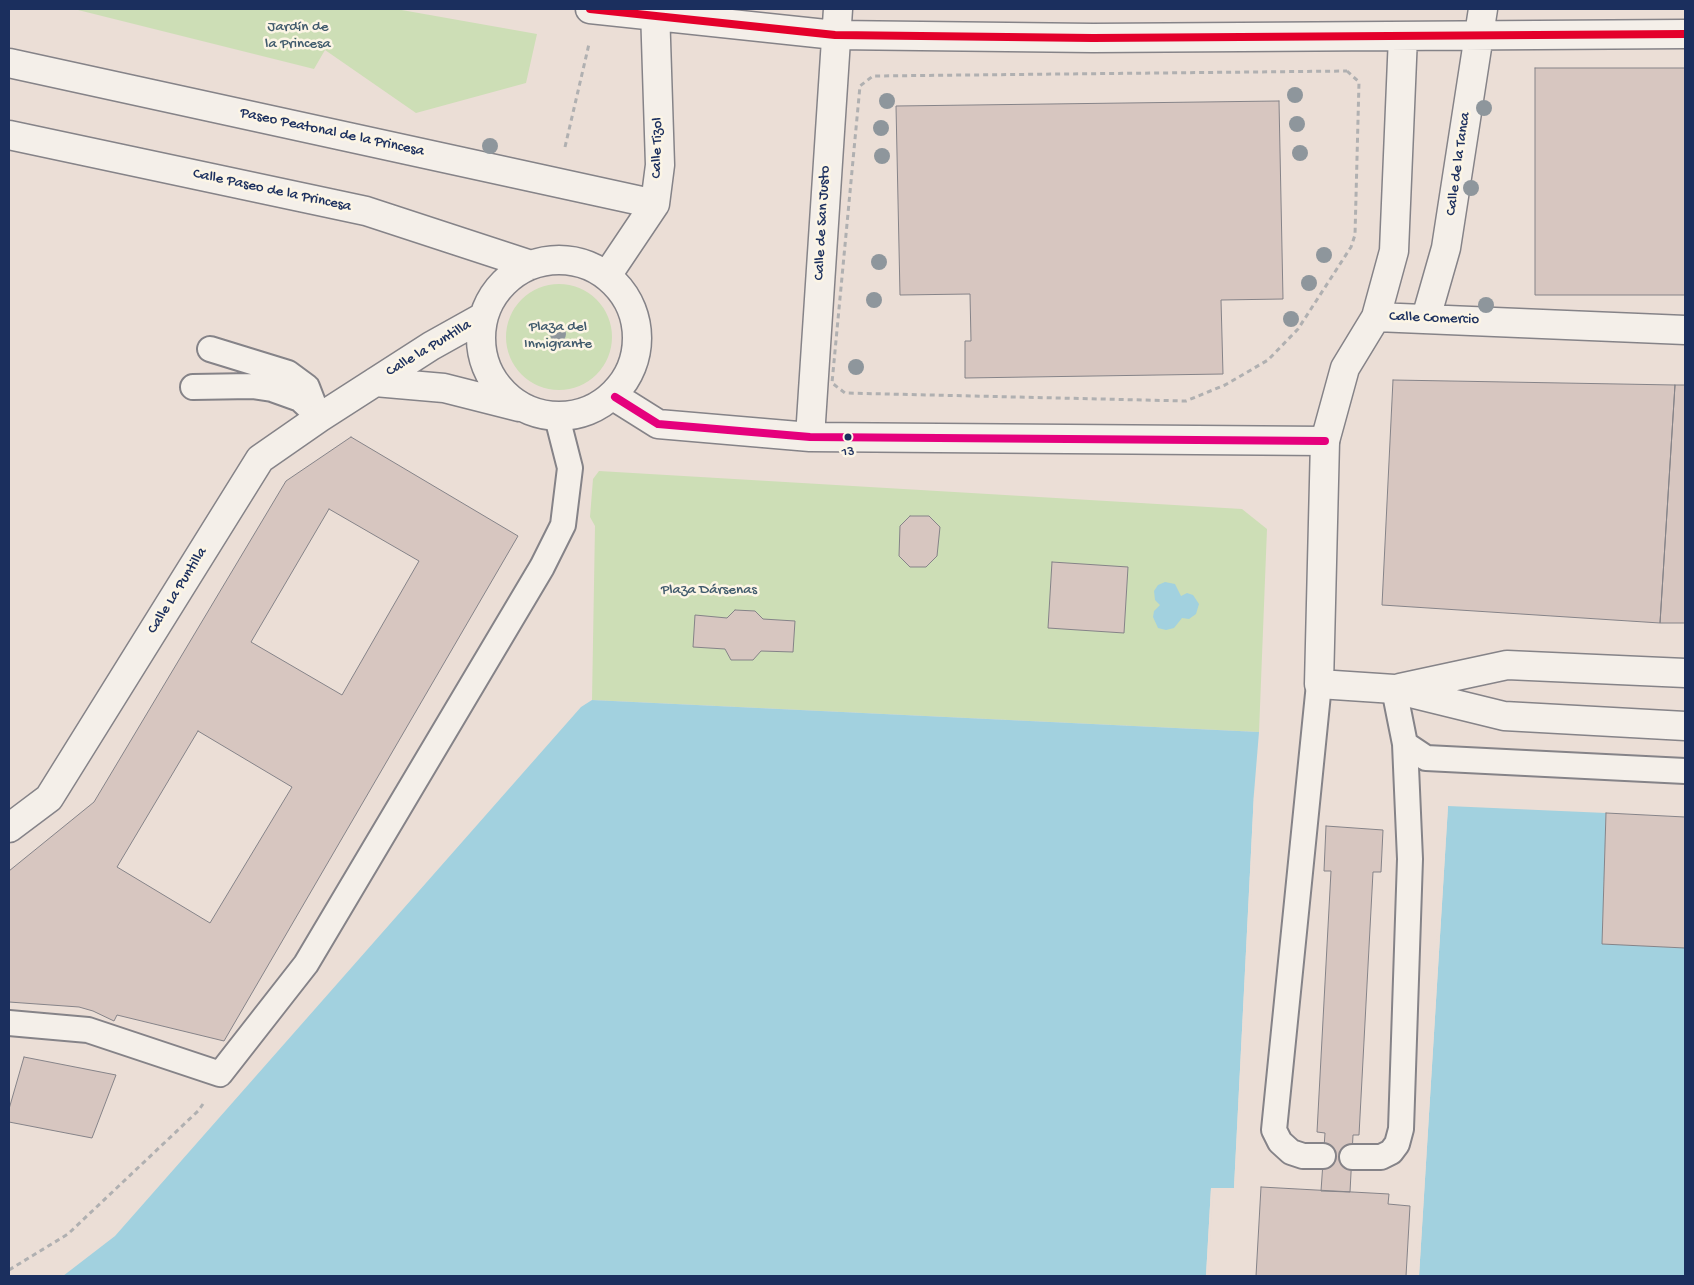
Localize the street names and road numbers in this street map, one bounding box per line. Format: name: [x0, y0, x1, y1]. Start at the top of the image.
street label: Paseo Peatonal de la Princesa: [238, 105, 426, 161]
street label: Calle de la Tanca: [1443, 111, 1475, 217]
street label: Calle Tizol: [648, 117, 668, 179]
street label: Calle Paseo de la Princesa: [191, 165, 353, 217]
street label: Calle de San Justo: [811, 165, 835, 281]
street label: Calle Comercio: [1389, 308, 1479, 330]
street label: Calle la Puntilla: [383, 316, 475, 382]
street label: Calle La Puntilla: [144, 544, 212, 638]

